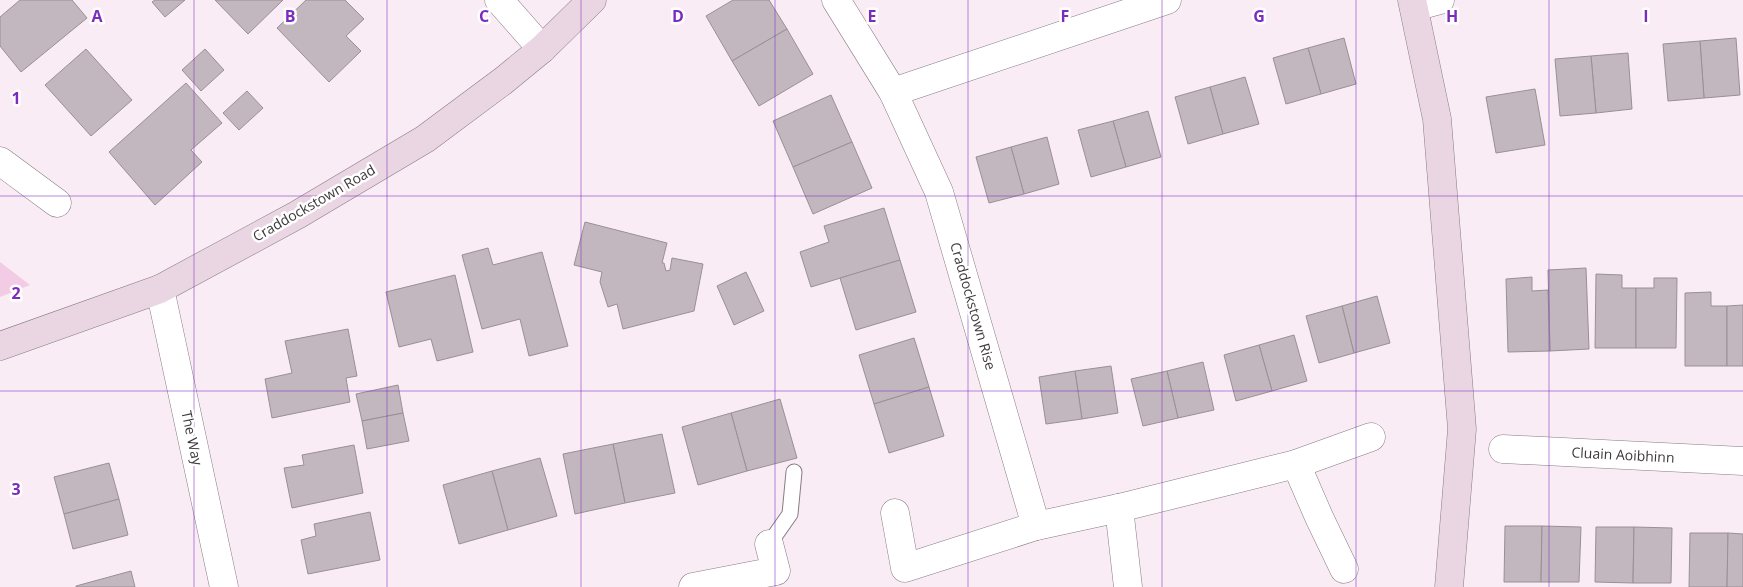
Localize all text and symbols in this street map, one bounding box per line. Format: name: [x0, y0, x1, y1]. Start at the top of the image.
text: A: [91, 5, 103, 27]
text: B: [285, 5, 295, 27]
text: C: [479, 5, 489, 27]
text: D: [672, 5, 684, 27]
text: E: [868, 5, 877, 27]
text: F: [1061, 5, 1069, 27]
text: G: [1253, 5, 1265, 27]
text: H: [1446, 5, 1458, 27]
text: I: [1643, 5, 1649, 27]
text: 1: [11, 87, 21, 109]
street label: Craddockstown Road: [249, 160, 378, 245]
street label: Craddockstown Rise: [946, 240, 1001, 372]
text: 2: [11, 282, 21, 304]
street label: The Way: [177, 409, 208, 468]
street label: Cluain Aoibhinn: [1571, 442, 1675, 467]
text: 3: [11, 478, 21, 500]

